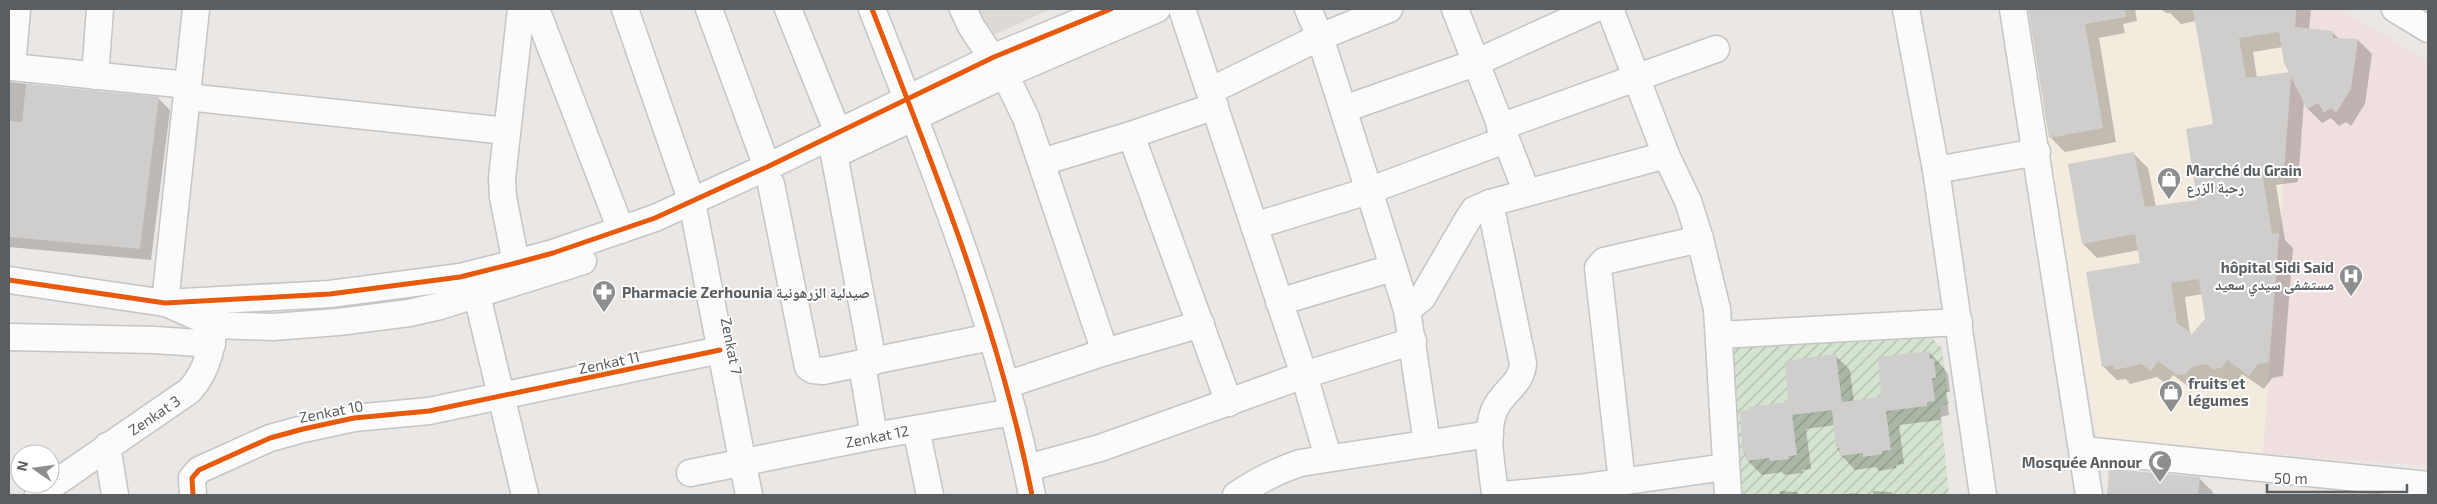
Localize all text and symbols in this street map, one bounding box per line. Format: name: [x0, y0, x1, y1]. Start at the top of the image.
place label: Marché du Grain رحبة الزرع: [2186, 161, 2302, 198]
shop icon: Marché du Grain رحبة الزرع: [2156, 166, 2182, 200]
place label: hôpital Sidi Said مستشفى سيدي سعيد: [2215, 258, 2334, 297]
hospital icon: hôpital Sidi Said مستشفى سيدي سعيد: [2338, 263, 2364, 297]
pharmacy icon: Pharmacie Zerhounia صيدلية الزرهونية: [591, 279, 617, 313]
place label: Pharmacie Zerhounia صيدلية الزرهونية: [622, 283, 870, 301]
street label: Zenkat 7: [718, 316, 746, 376]
street label: Zenkat 11: [577, 347, 641, 377]
place label: fruits et légumes: [2188, 374, 2249, 409]
shop icon: fruits et légumes: [2158, 379, 2184, 413]
street label: Zenkat 3: [125, 391, 183, 439]
street label: Zenkat 10: [297, 396, 365, 426]
street label: Zenkat 12: [844, 421, 910, 451]
north arrow: [10, 444, 60, 494]
mosque icon: Mosquée Annour: [2147, 449, 2173, 483]
place label: Mosquée Annour: [2022, 453, 2143, 471]
text: N: [12, 459, 31, 473]
scale bar: [2267, 462, 2407, 494]
text: 50 m: [2274, 469, 2308, 487]

